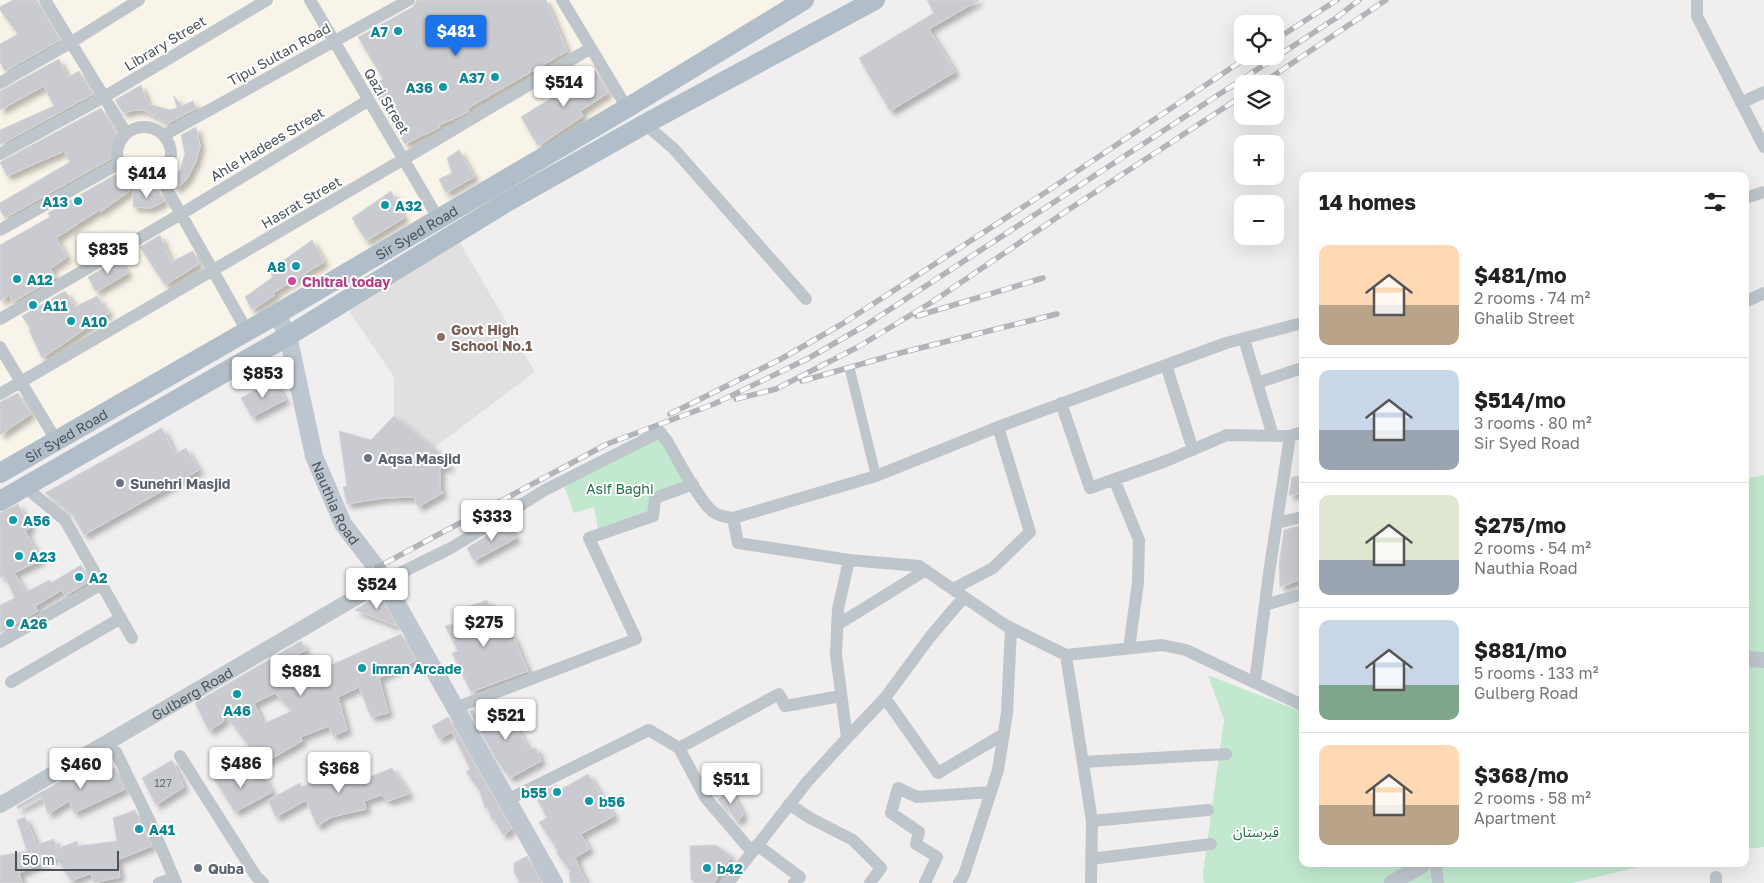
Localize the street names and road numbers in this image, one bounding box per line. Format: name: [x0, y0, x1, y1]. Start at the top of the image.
street label: Library Street: [121, 12, 209, 74]
street label: Tipu Sultan Road: [225, 19, 333, 89]
street label: Qazi Street: [361, 65, 413, 137]
street label: Ahle Hadees Street: [207, 103, 327, 185]
street label: Hasrat Street: [258, 172, 344, 232]
street label: Sir Syed Road: [372, 201, 461, 263]
street label: Sir Syed Road: [21, 405, 110, 466]
street label: Nauthia Road: [309, 458, 364, 548]
street label: Gulberg Road: [148, 663, 236, 724]

